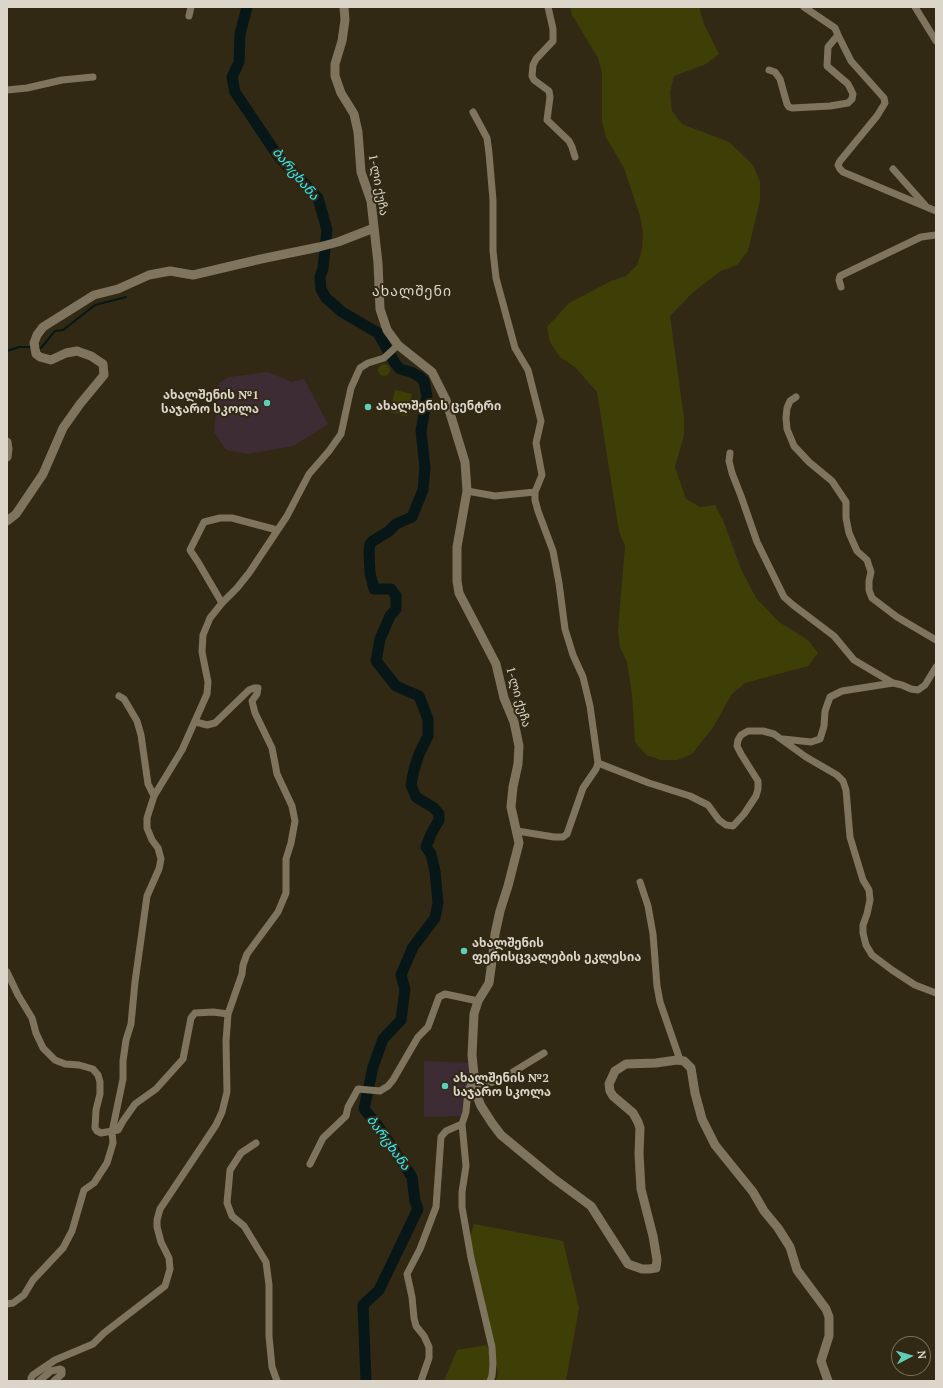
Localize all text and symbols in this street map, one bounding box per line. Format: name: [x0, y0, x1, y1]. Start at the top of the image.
water label: ბარცხანა: [268, 145, 322, 203]
street label: 1-ლი ქუჩა: [365, 153, 391, 217]
district label: ახალშენი: [372, 284, 452, 300]
place label: ახალშენის №1 საჯარო სკოლა: [161, 389, 259, 417]
marker: ახალშენის №1 საჯარო სკოლა: [262, 398, 272, 408]
place label: ახალშენის ცენტრი: [376, 400, 501, 414]
marker: ახალშენის ცენტრი: [363, 402, 373, 412]
street label: 1-ლი ქუჩა: [502, 665, 534, 729]
place label: ახალშენის ფერისცვალების ეკლესია: [472, 937, 641, 965]
marker: ახალშენის ფერისცვალების ეკლესია: [459, 946, 469, 956]
place label: ახალშენის №2 საჯარო სკოლა: [453, 1072, 551, 1100]
marker: ახალშენის №2 საჯარო სკოლა: [440, 1081, 450, 1091]
water label: ბარცხანა: [363, 1113, 413, 1173]
north arrow: [891, 1336, 931, 1376]
text: N: [915, 1350, 929, 1360]

